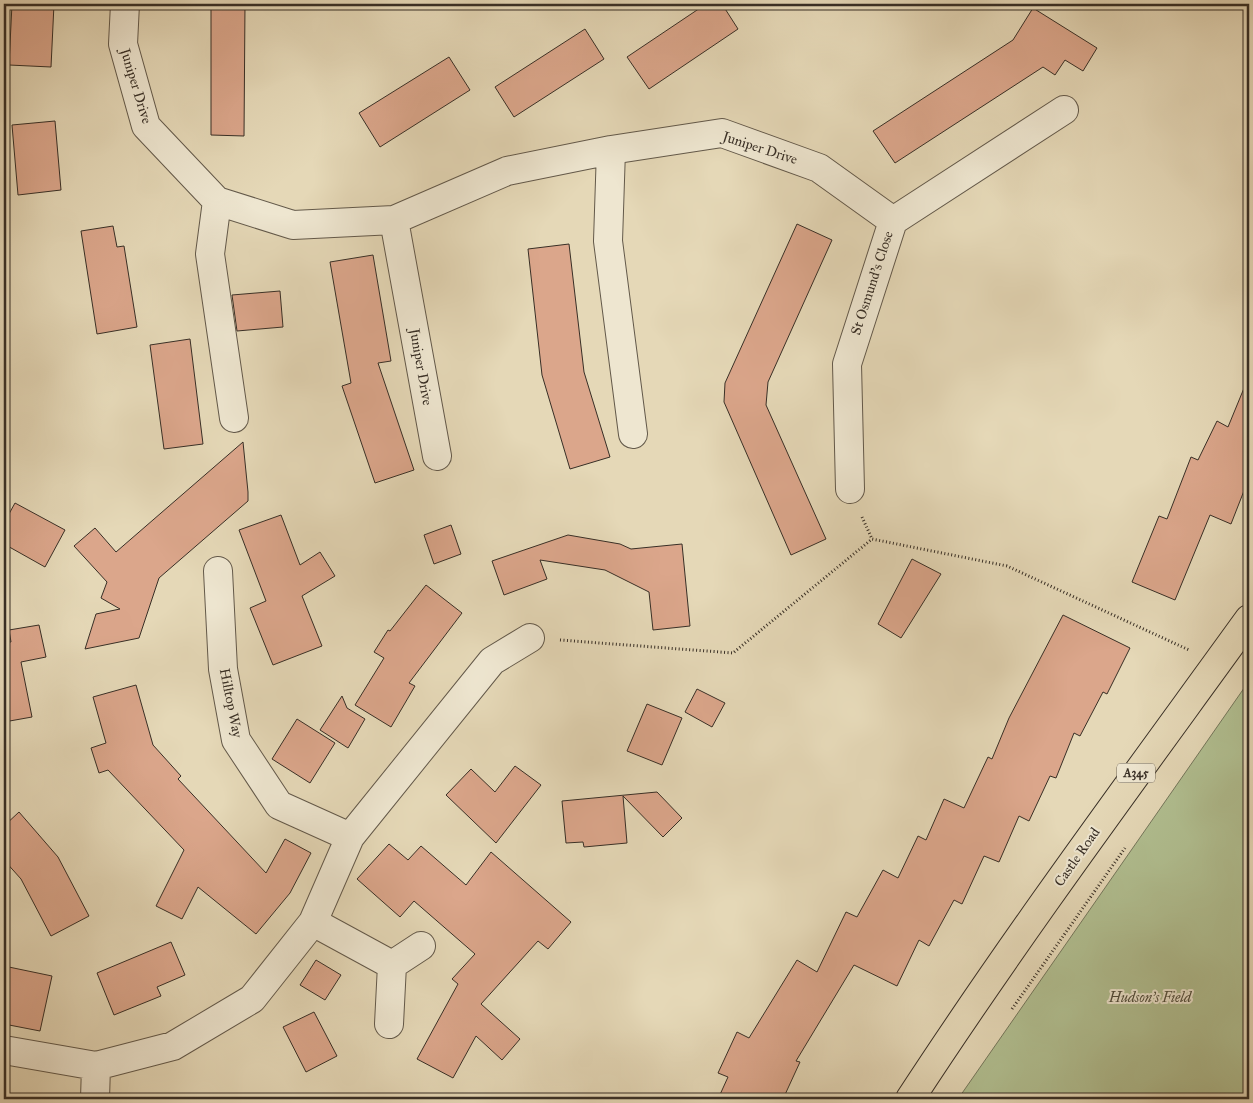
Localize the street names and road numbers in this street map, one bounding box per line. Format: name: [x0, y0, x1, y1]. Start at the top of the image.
street label: Juniper Drive: [115, 44, 156, 126]
street label: Juniper Drive: [718, 127, 800, 169]
street label: St Osmund's Close: [847, 229, 897, 337]
street label: Juniper Drive: [405, 325, 436, 407]
street label: Hilltop Way: [216, 667, 246, 740]
road number: A345: [1117, 764, 1155, 782]
street label: Castle Road: [1051, 824, 1103, 890]

